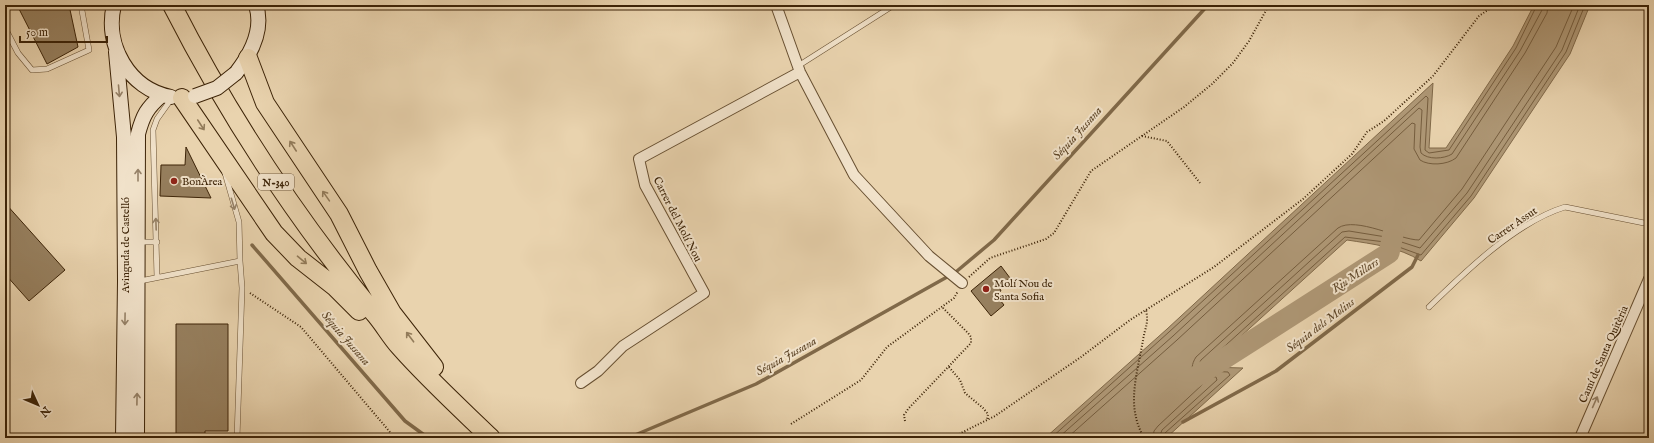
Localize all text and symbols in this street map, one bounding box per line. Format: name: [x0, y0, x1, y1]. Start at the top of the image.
scale bar: [20, 18, 107, 44]
text: 50 m: [26, 25, 48, 40]
one-way arrow: [116, 84, 123, 97]
water label: Séquia Jussana: [1049, 103, 1105, 163]
one-way arrow: [197, 119, 205, 130]
one-way arrow: [289, 141, 297, 152]
one-way arrow: [134, 169, 142, 182]
road number: N-340: [258, 174, 294, 190]
street label: Carrer del Molí Nou: [650, 174, 705, 265]
place label: BonÀrea: [182, 175, 223, 189]
marker: BonÀrea: [169, 176, 179, 186]
one-way arrow: [322, 191, 330, 202]
street label: Avinguda de Castelló: [119, 197, 133, 294]
one-way arrow: [230, 197, 238, 210]
street label: Carrer Assut: [1485, 204, 1540, 248]
one-way arrow: [152, 218, 160, 231]
water label: Riu Millars: [1329, 254, 1382, 296]
one-way arrow: [297, 256, 307, 265]
place label: Molí Nou de Santa Sofia: [994, 277, 1053, 304]
marker: Molí Nou de Santa Sofia: [981, 284, 991, 294]
water label: Séquia dels Molins: [1283, 294, 1358, 356]
street label: Camí de Santa Quitèria: [1576, 303, 1632, 405]
water label: Séquia Jussana: [318, 308, 373, 369]
one-way arrow: [121, 312, 129, 325]
one-way arrow: [406, 332, 414, 343]
water label: Séquia Jussana: [753, 334, 819, 379]
north arrow: [18, 385, 58, 425]
one-way arrow: [133, 393, 141, 406]
one-way arrow: [1592, 397, 1599, 409]
text: N: [36, 402, 54, 420]

